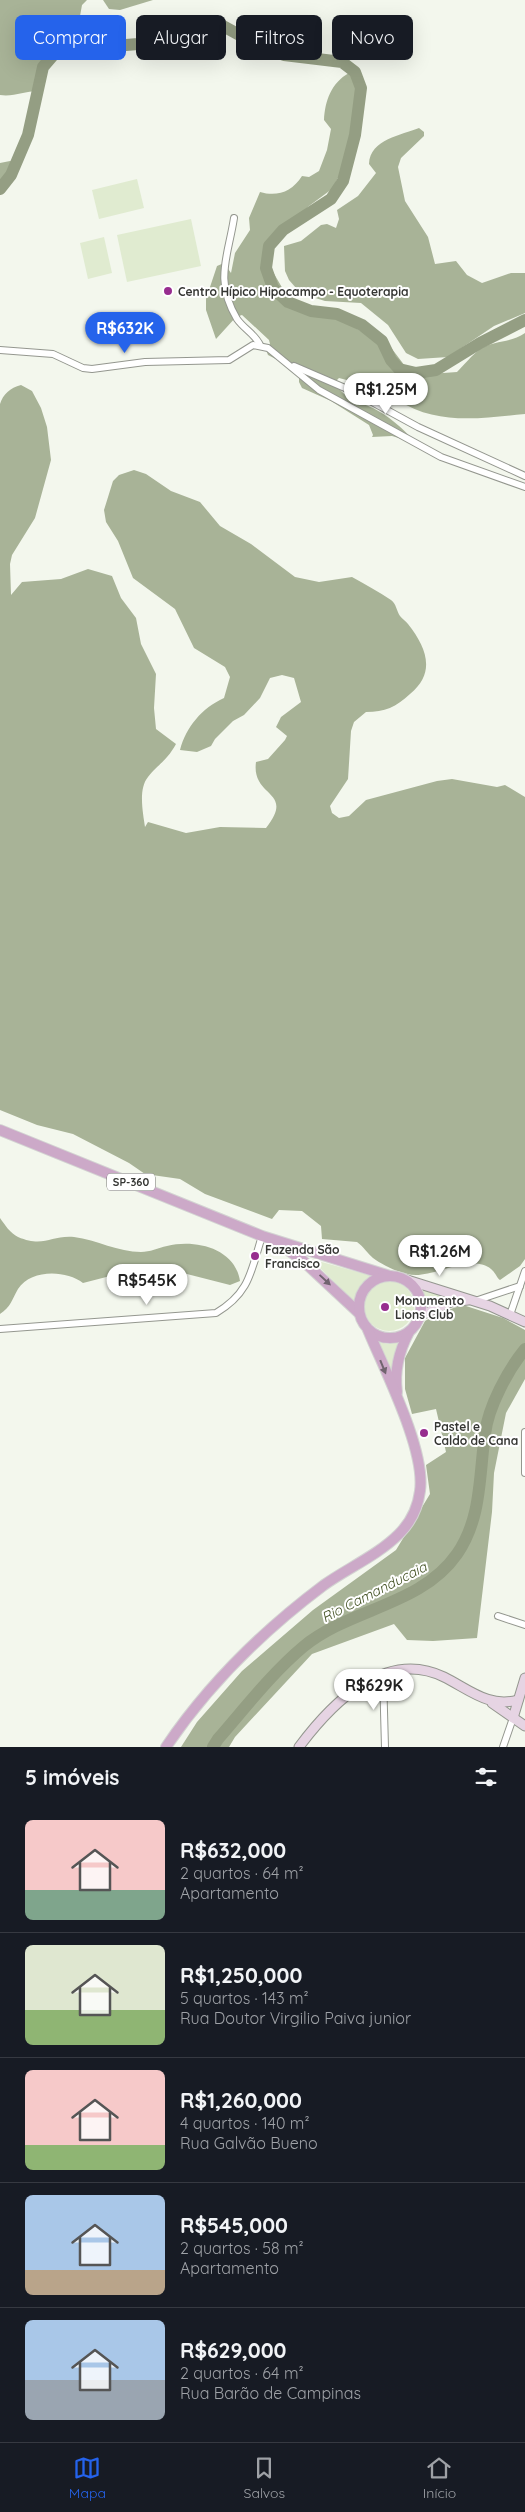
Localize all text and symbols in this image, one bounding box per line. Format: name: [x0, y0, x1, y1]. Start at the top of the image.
chip: Comprar: [15, 15, 126, 60]
chip: Alugar: [136, 15, 226, 60]
chip: Filtros: [236, 15, 322, 60]
chip: Novo: [332, 15, 413, 60]
place label: Centro Hípico Hipocampo - Equoterapia: [178, 284, 409, 299]
marker: Centro Hípico Hipocampo - Equoterapia: [162, 285, 174, 297]
pin: R$632K: [84, 312, 166, 354]
text: R$632K: [96, 318, 154, 338]
pin: R$1.25M: [340, 372, 432, 415]
text: R$1.25M: [355, 379, 417, 399]
road number: SP-360: [107, 1174, 155, 1190]
pin: R$1.26M: [394, 1234, 486, 1277]
text: R$1.26M: [409, 1241, 471, 1261]
place label: Fazenda São Francisco: [265, 1242, 340, 1271]
marker: Fazenda São Francisco: [249, 1250, 261, 1262]
pin: R$545K: [106, 1264, 188, 1306]
text: R$545K: [118, 1270, 176, 1290]
one-way arrow: [318, 1274, 330, 1286]
place label: Monumento Lions Club: [395, 1293, 465, 1322]
marker: Monumento Lions Club: [379, 1301, 391, 1313]
one-way arrow: [380, 1359, 387, 1374]
place label: Pastel e Caldo de Cana: [434, 1419, 518, 1448]
marker: Pastel e Caldo de Cana: [418, 1427, 430, 1439]
water label: Rio Camanducaia: [318, 1557, 431, 1626]
pin: R$629K: [333, 1668, 415, 1711]
text: R$629K: [345, 1675, 403, 1695]
icon: filters: [472, 1763, 500, 1791]
text: 5 imóveis: [25, 1764, 119, 1790]
text: R$632,000: [180, 1837, 286, 1863]
icon: home: [65, 1840, 125, 1900]
text: 2 quartos · 64 m²: [180, 1863, 304, 1883]
text: Apartamento: [180, 1883, 279, 1903]
text: R$1,250,000: [180, 1962, 302, 1988]
icon: home: [65, 1965, 125, 2025]
text: 5 quartos · 143 m²: [180, 1988, 309, 2008]
text: Rua Doutor Virgilio Paiva junior: [180, 2008, 411, 2028]
text: R$1,260,000: [180, 2087, 302, 2113]
icon: home: [65, 2090, 125, 2150]
text: 4 quartos · 140 m²: [180, 2113, 310, 2133]
text: Rua Galvão Bueno: [180, 2133, 318, 2153]
text: R$545,000: [180, 2212, 288, 2238]
icon: home: [65, 2215, 125, 2275]
text: 2 quartos · 58 m²: [180, 2238, 304, 2258]
text: Apartamento: [180, 2258, 279, 2278]
text: R$629,000: [180, 2337, 287, 2363]
icon: home: [65, 2340, 125, 2400]
text: 2 quartos · 64 m²: [180, 2363, 304, 2383]
text: Rua Barão de Campinas: [180, 2383, 361, 2403]
tab: Mapa: [69, 2454, 106, 2502]
tab: Salvos: [244, 2454, 285, 2502]
tab: Início: [423, 2454, 456, 2502]

